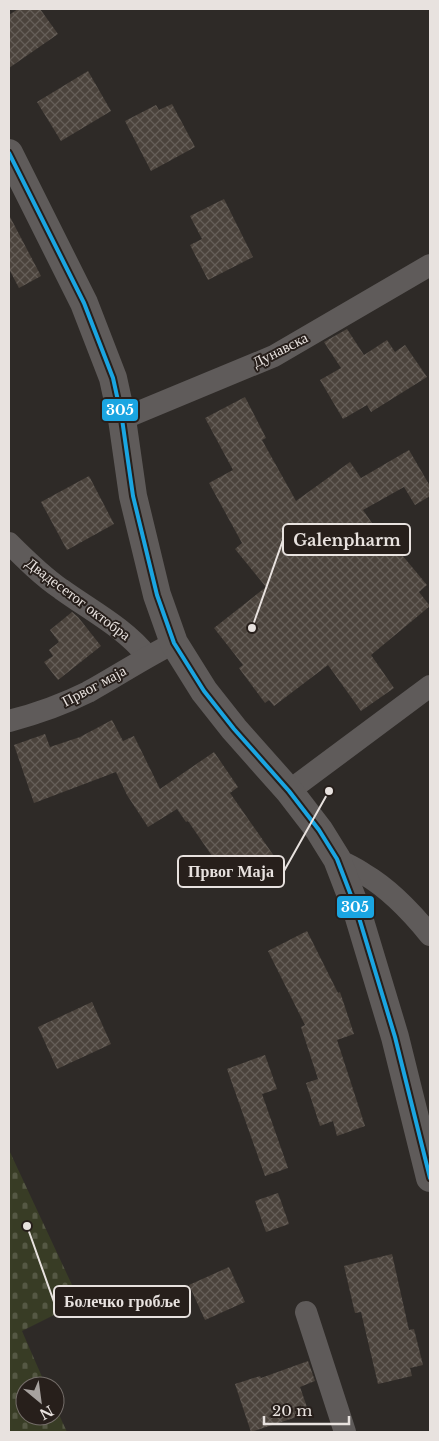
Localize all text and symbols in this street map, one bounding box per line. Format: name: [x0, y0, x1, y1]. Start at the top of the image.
street label: Дунавска: [249, 327, 311, 372]
line badge: 305: [101, 398, 139, 422]
text: 305: [106, 401, 134, 419]
callout: Galenpharm: [283, 524, 410, 555]
text: Galenpharm: [293, 530, 401, 550]
street label: Двадесетог октобра: [22, 553, 135, 644]
street label: Првог маја: [58, 661, 129, 710]
callout: Првог Маја: [178, 856, 284, 887]
text: Првог Маја: [188, 861, 274, 881]
line badge: 305: [336, 895, 375, 919]
text: 305: [341, 898, 369, 916]
callout: Болечко гробље: [54, 1286, 190, 1317]
text: Болечко гробље: [64, 1291, 180, 1311]
north arrow: [15, 1376, 65, 1426]
scale bar: [264, 1394, 349, 1426]
text: N: [36, 1401, 56, 1423]
text: 20 m: [272, 1401, 312, 1420]

